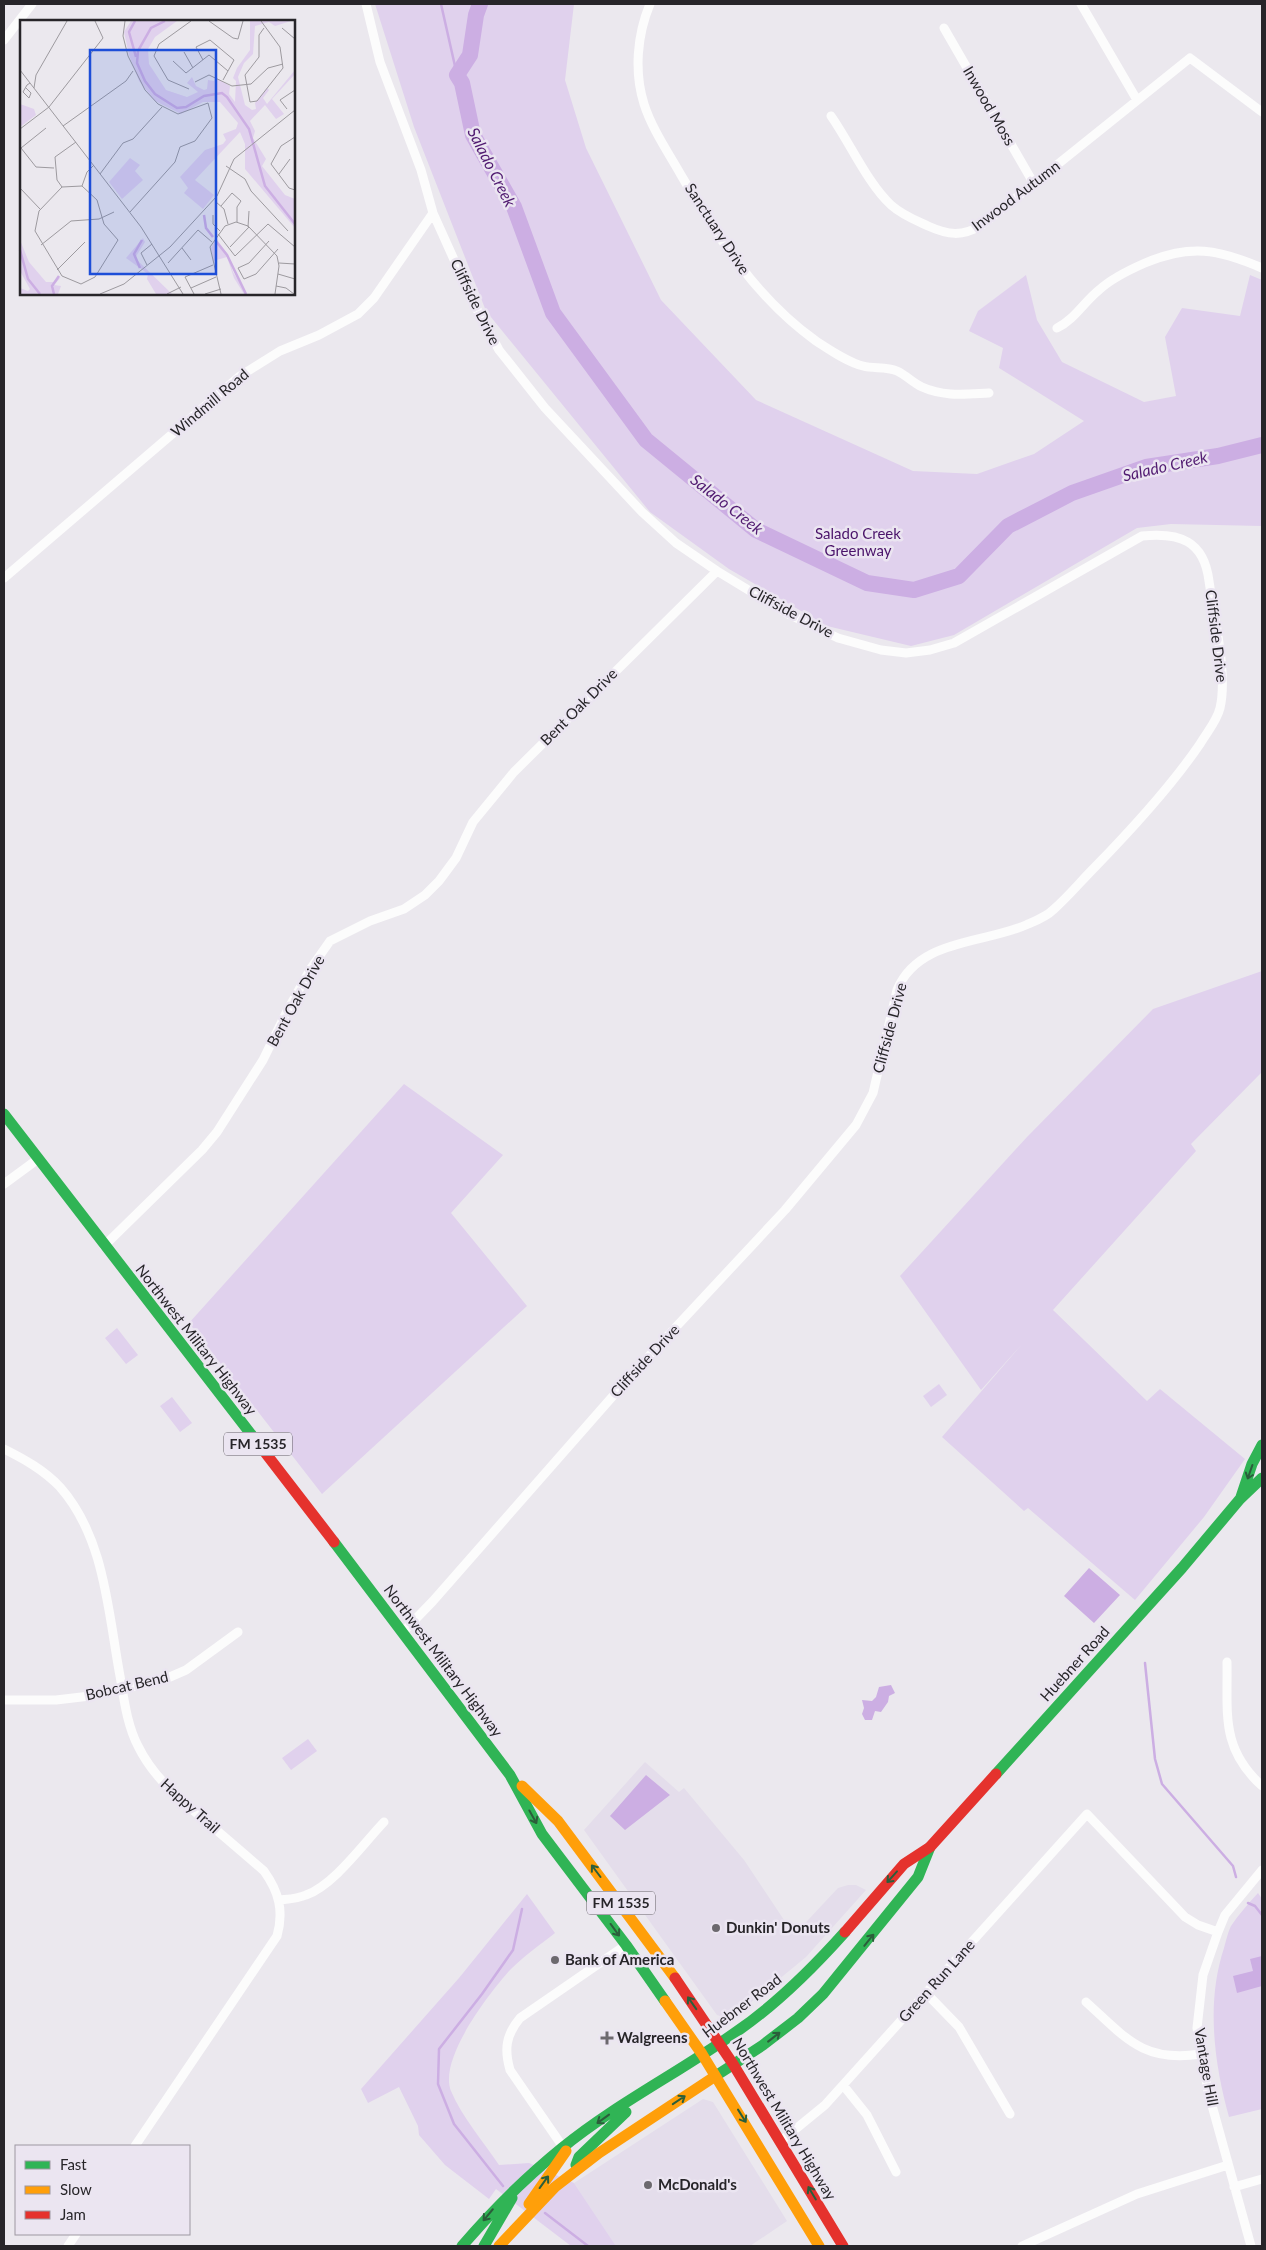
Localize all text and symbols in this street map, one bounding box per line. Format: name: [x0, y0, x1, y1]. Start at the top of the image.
inset map: [20, 20, 295, 295]
street label: Inwood Moss: [960, 63, 1020, 148]
water label: Salado Creek: [464, 124, 521, 210]
street label: Inwood Autumn: [968, 156, 1063, 234]
street label: Sanctuary Drive: [682, 180, 754, 277]
street label: Cliffside Drive: [447, 256, 504, 347]
street label: Windmill Road: [167, 364, 252, 440]
water label: Salado Creek: [1121, 446, 1210, 484]
water label: Salado Creek: [687, 469, 768, 538]
park label: Salado Creek Greenway: [815, 524, 901, 559]
street label: Cliffside Drive: [746, 581, 837, 641]
street label: Cliffside Drive: [1202, 589, 1232, 683]
street label: Bent Oak Drive: [536, 664, 621, 749]
street label: Bent Oak Drive: [263, 952, 328, 1049]
street label: Cliffside Drive: [868, 980, 910, 1075]
street label: Northwest Military Highway: [132, 1261, 261, 1418]
street label: Cliffside Drive: [606, 1320, 683, 1401]
road number: FM 1535: [224, 1432, 292, 1456]
one-way arrow: [1244, 1463, 1254, 1479]
street label: Northwest Military Highway: [381, 1581, 507, 1740]
street label: Huebner Road: [1036, 1622, 1113, 1704]
street label: Bobcat Bend: [84, 1667, 170, 1703]
street label: Happy Trail: [157, 1774, 224, 1836]
one-way arrow: [529, 1810, 539, 1824]
one-way arrow: [591, 1865, 602, 1878]
one-way arrow: [886, 1871, 898, 1883]
road number: FM 1535: [587, 1892, 655, 1915]
place label: Dunkin' Donuts: [726, 1918, 831, 1936]
marker: Dunkin' Donuts: [710, 1922, 722, 1934]
one-way arrow: [610, 1923, 620, 1937]
one-way arrow: [863, 1934, 874, 1947]
street label: Green Run Lane: [894, 1935, 978, 2025]
place label: Bank of America: [565, 1950, 674, 1968]
marker: Bank of America: [549, 1954, 561, 1966]
street label: Huebner Road: [698, 1970, 785, 2041]
one-way arrow: [687, 1996, 697, 2010]
street label: Vantage Hill: [1191, 2026, 1223, 2107]
place label: Walgreens: [617, 2028, 688, 2046]
one-way arrow: [767, 2031, 780, 2042]
marker: Walgreens: [601, 2032, 613, 2044]
street label: Northwest Military Highway: [729, 2034, 841, 2203]
one-way arrow: [672, 2095, 686, 2105]
one-way arrow: [737, 2109, 747, 2123]
one-way arrow: [596, 2114, 610, 2124]
legend: [15, 2145, 190, 2235]
text: Fast: [60, 2155, 87, 2173]
one-way arrow: [539, 2175, 549, 2189]
place label: McDonald's: [658, 2175, 737, 2193]
marker: McDonald's: [642, 2179, 654, 2191]
text: Slow: [60, 2180, 92, 2198]
one-way arrow: [807, 2187, 817, 2201]
text: Jam: [60, 2205, 86, 2223]
one-way arrow: [483, 2208, 494, 2221]

